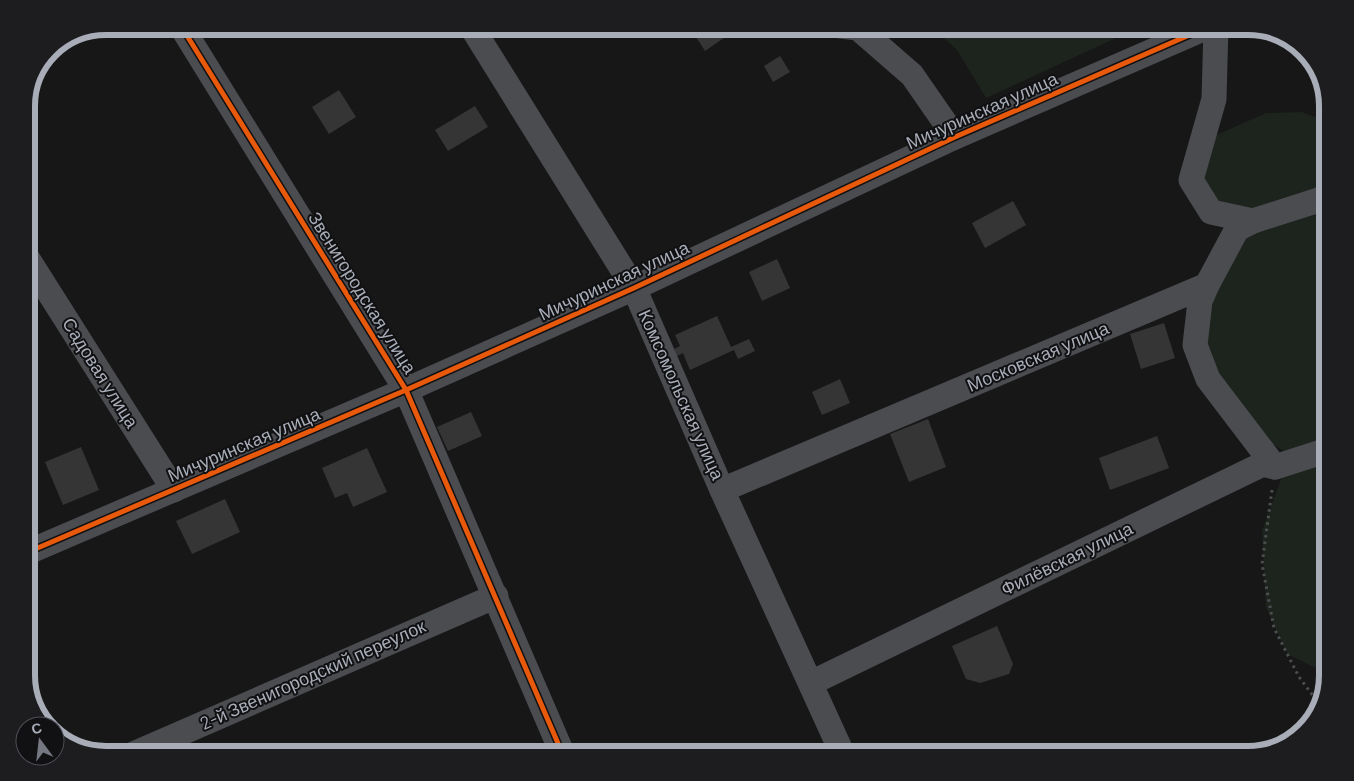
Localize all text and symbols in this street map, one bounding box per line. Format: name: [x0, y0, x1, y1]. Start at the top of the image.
street label: Мичуринская улица: [903, 66, 1062, 153]
street label: Звенигородская улица: [304, 207, 422, 378]
street label: Мичуринская улица: [535, 235, 693, 325]
street label: Комсомольская улица: [634, 306, 730, 484]
street label: Садовая улица: [58, 313, 144, 433]
street label: Московская улица: [963, 316, 1113, 396]
street label: Мичуринская улица: [164, 402, 324, 486]
street label: Филёвская улица: [997, 516, 1137, 599]
street label: 2-й Звенигородский переулок: [197, 614, 429, 734]
north arrow: [15, 716, 65, 766]
text: С: [29, 718, 44, 737]

